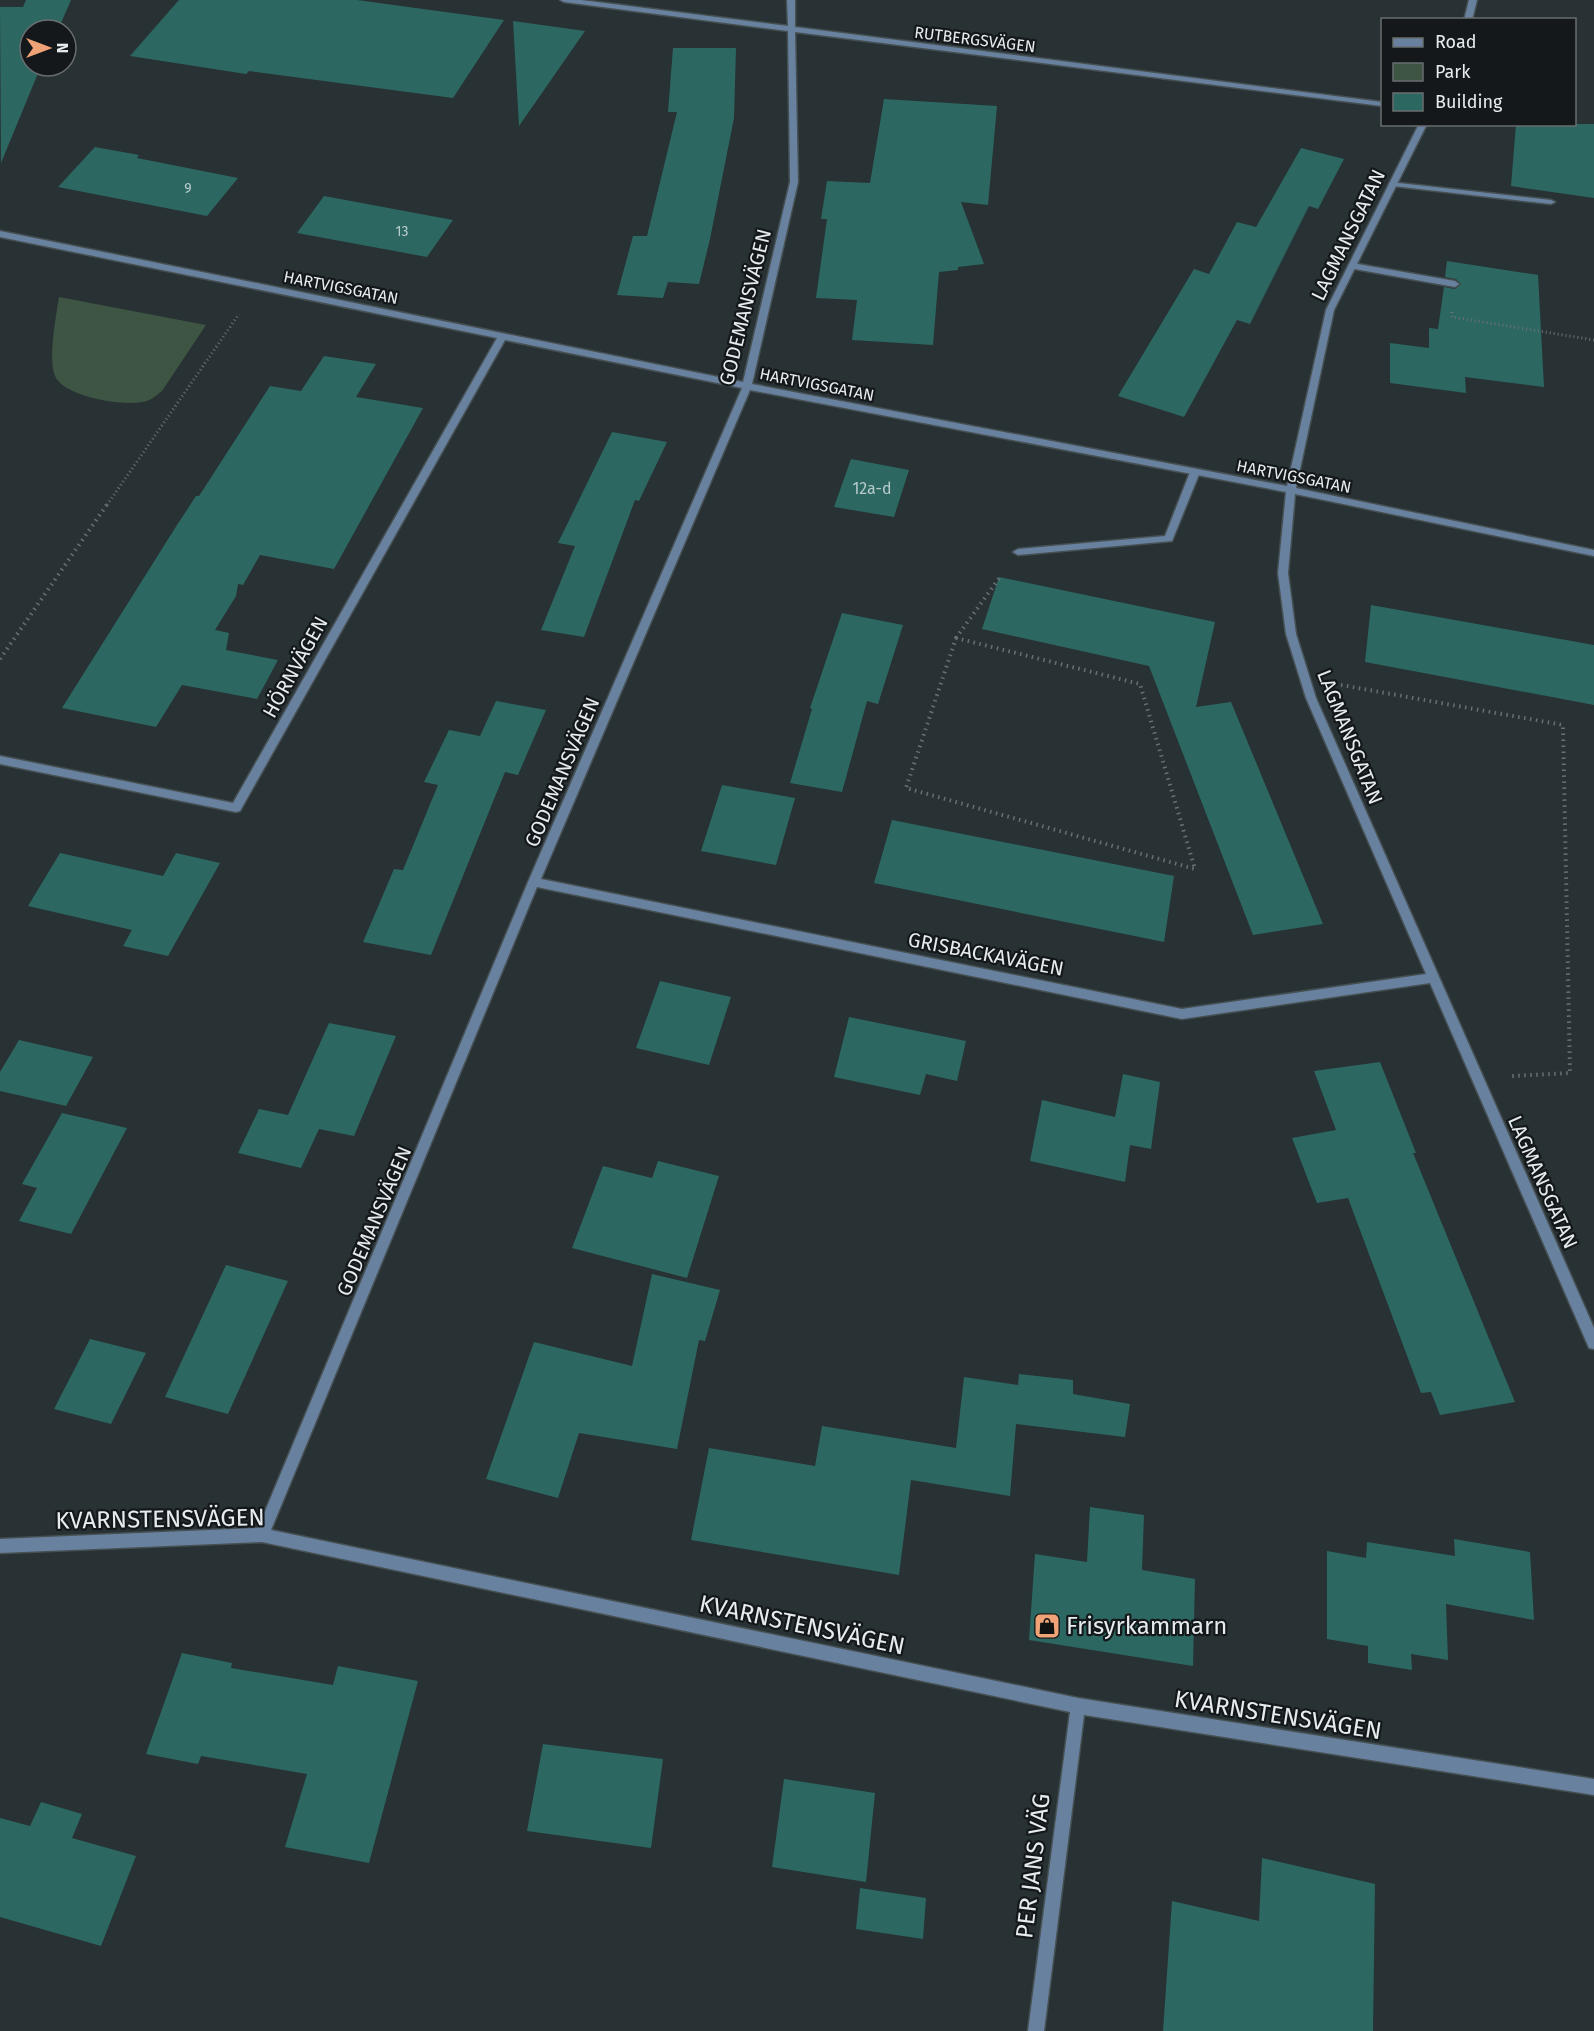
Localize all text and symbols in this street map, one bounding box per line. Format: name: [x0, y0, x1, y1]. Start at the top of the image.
north arrow: [18, 18, 78, 78]
legend: [1381, 18, 1576, 126]
street label: RUTBERGSVÄGEN: [913, 23, 1037, 56]
text: Road: [1435, 31, 1477, 53]
text: N: [53, 43, 72, 53]
text: Park: [1435, 61, 1471, 83]
text: Building: [1435, 91, 1503, 113]
street label: LAGMANSGATAN: [1306, 165, 1390, 305]
house number: 9: [184, 180, 192, 197]
house number: 13: [395, 223, 409, 240]
street label: GODEMANSVÄGEN: [714, 226, 776, 388]
street label: HARTVIGSGATAN: [282, 267, 400, 308]
street label: HARTVIGSGATAN: [758, 364, 876, 405]
street label: HARTVIGSGATAN: [1235, 456, 1353, 497]
house number: 12a-d: [852, 479, 892, 498]
street label: HÖRNVÄGEN: [257, 612, 333, 722]
street label: LAGMANSGATAN: [1312, 666, 1388, 808]
street label: GODEMANSVÄGEN: [520, 694, 604, 850]
street label: GRISBACKAVÄGEN: [906, 927, 1066, 981]
street label: LAGMANSGATAN: [1503, 1112, 1583, 1252]
street label: GODEMANSVÄGEN: [332, 1143, 416, 1299]
street label: KVARNSTENSVÄGEN: [55, 1503, 265, 1535]
street label: KVARNSTENSVÄGEN: [697, 1590, 907, 1660]
shop icon: Frisyrkammarn: [1032, 1611, 1062, 1641]
place label: Frisyrkammarn: [1066, 1612, 1227, 1640]
street label: KVARNSTENSVÄGEN: [1172, 1685, 1384, 1745]
street label: PER JANS VÄG: [1010, 1792, 1056, 1940]

